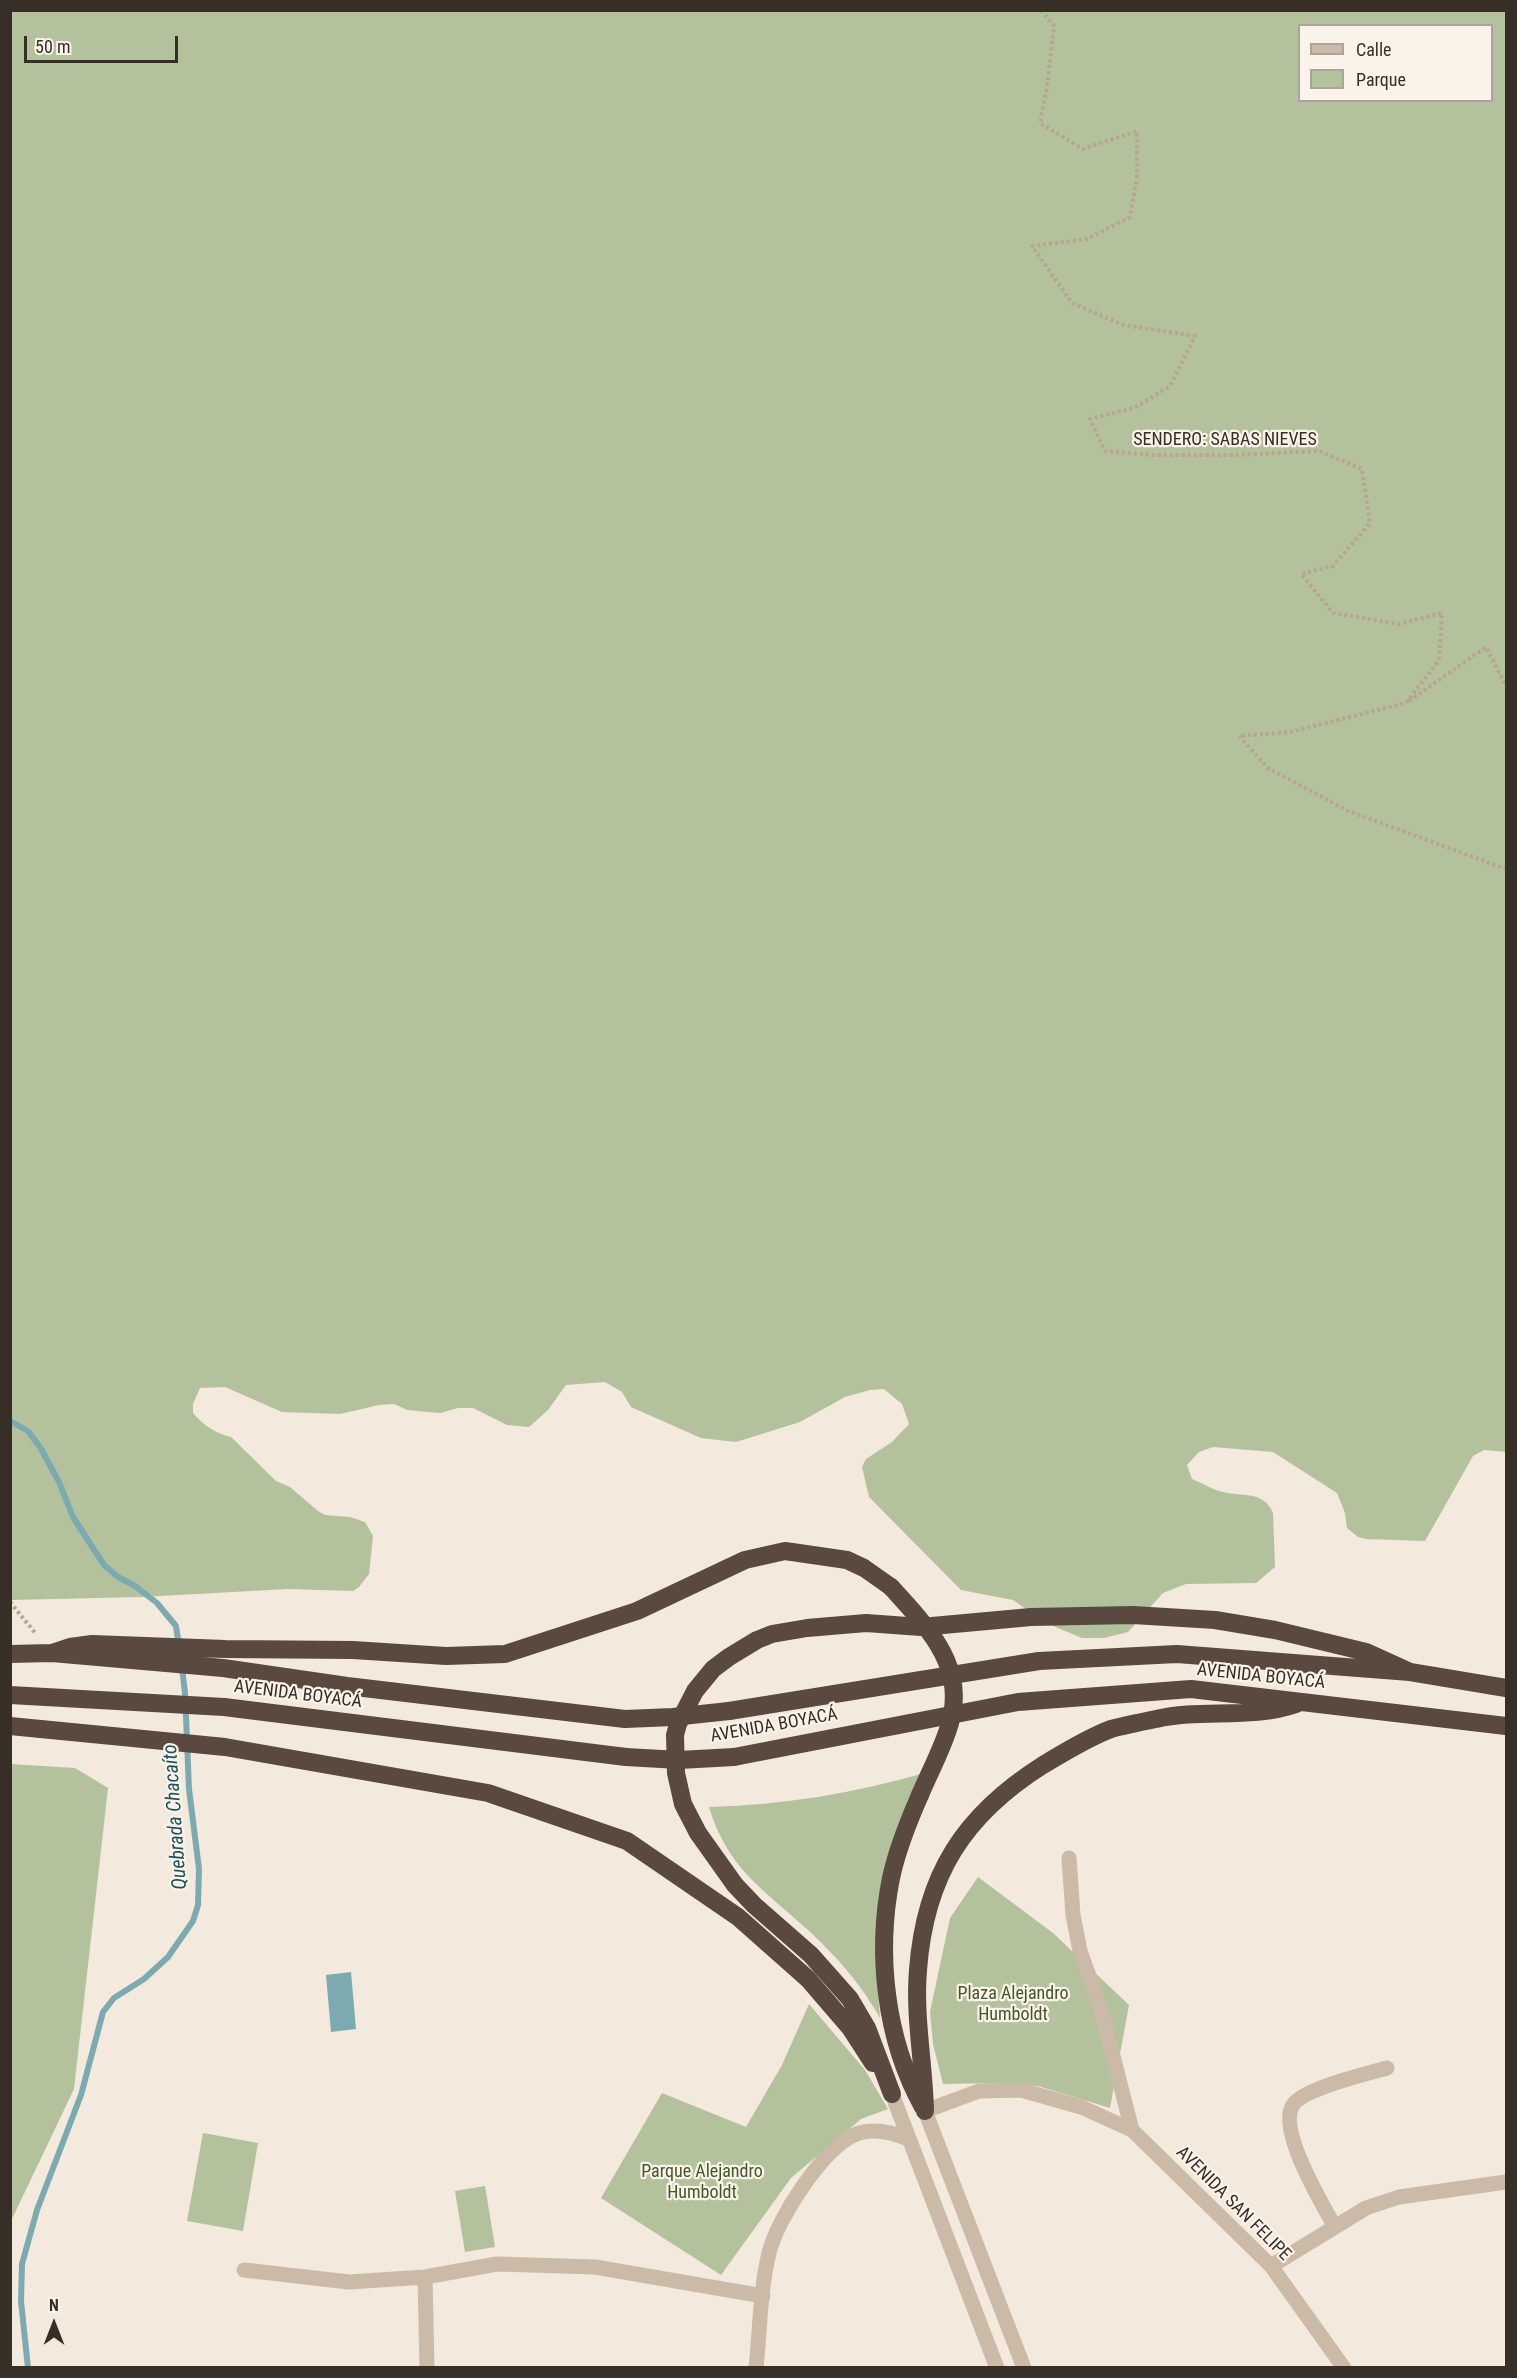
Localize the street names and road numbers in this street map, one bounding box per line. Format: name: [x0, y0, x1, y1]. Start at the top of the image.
street label: SENDERO: SABAS NIEVES: [1133, 429, 1317, 451]
street label: AVENIDA BOYACÁ: [1196, 1660, 1326, 1694]
street label: AVENIDA BOYACÁ: [233, 1676, 363, 1714]
street label: AVENIDA BOYACÁ: [709, 1704, 839, 1748]
street label: AVENIDA SAN FELIPE: [1171, 2142, 1295, 2266]

